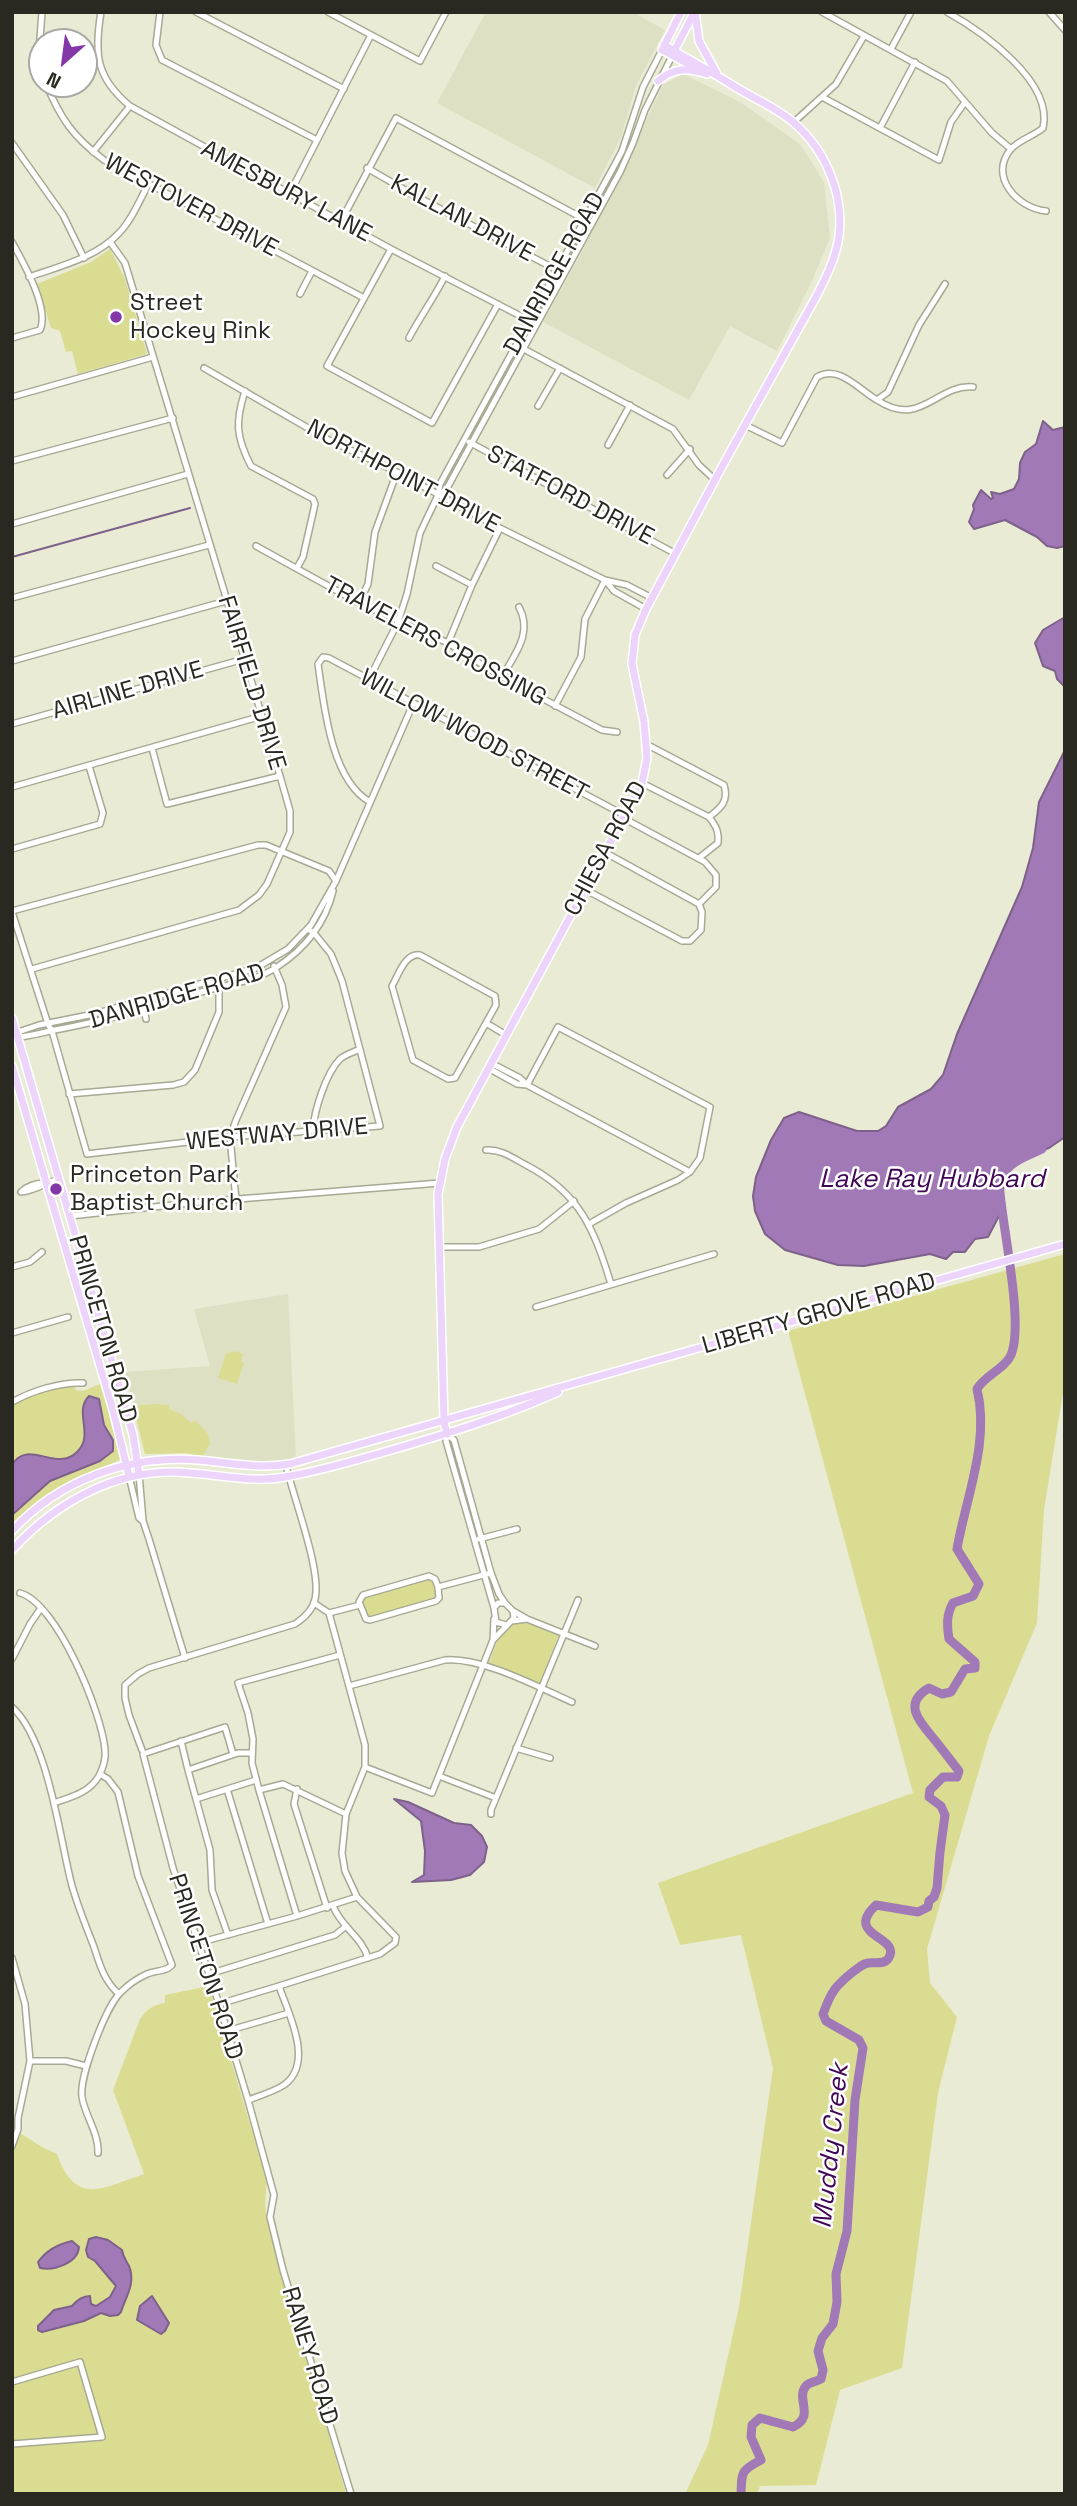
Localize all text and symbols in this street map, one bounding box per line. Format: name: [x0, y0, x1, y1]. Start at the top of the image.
north arrow: [28, 28, 98, 98]
text: N: [42, 66, 65, 94]
street label: AMESBURY LANE: [196, 135, 376, 249]
street label: WESTOVER DRIVE: [99, 148, 283, 264]
street label: KALLAN DRIVE: [385, 169, 539, 269]
street label: DANRIDGE ROAD: [498, 188, 612, 360]
place label: Street Hockey Rink: [130, 289, 271, 345]
marker: Street Hockey Rink: [108, 309, 124, 325]
street label: NORTHPOINT DRIVE: [302, 414, 504, 540]
street label: STATFORD DRIVE: [482, 440, 658, 552]
street label: TRAVELERS CROSSING: [319, 571, 551, 713]
street label: FAIRFIELD DRIVE: [211, 592, 291, 774]
street label: AIRLINE DRIVE: [49, 656, 207, 726]
street label: WILLOW WOOD STREET: [355, 664, 593, 808]
street label: CHIESA ROAD: [558, 777, 654, 921]
street label: DANRIDGE ROAD: [86, 958, 268, 1036]
street label: WESTWAY DRIVE: [185, 1113, 369, 1157]
place label: Princeton Park Baptist Church: [70, 1161, 243, 1217]
water label: Lake Ray Hubbard: [819, 1164, 1045, 1196]
marker: Princeton Park Baptist Church: [48, 1181, 64, 1197]
street label: PRINCETON ROAD: [61, 1232, 143, 1426]
street label: LIBERTY GROVE ROAD: [699, 1267, 939, 1361]
street label: PRINCETON ROAD: [161, 1870, 249, 2064]
water label: Muddy Creek: [808, 2062, 856, 2230]
street label: RANEY ROAD: [274, 2284, 344, 2428]

